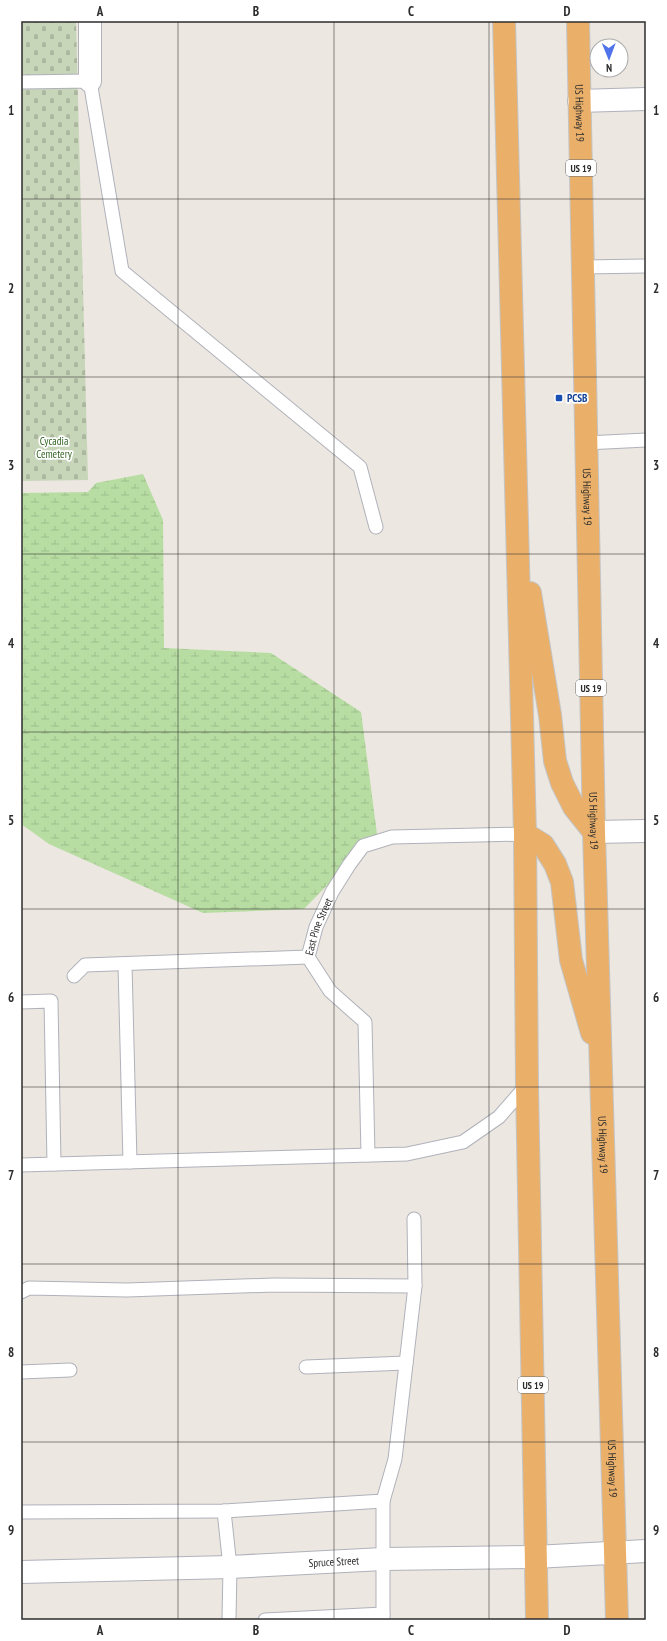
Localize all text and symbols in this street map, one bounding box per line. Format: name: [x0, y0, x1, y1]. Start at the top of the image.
text: A: [96, 3, 104, 20]
text: B: [253, 3, 259, 20]
text: C: [408, 3, 414, 20]
text: D: [564, 3, 571, 20]
north arrow: [589, 38, 629, 78]
text: N: [606, 61, 612, 75]
street label: US Highway 19: [572, 84, 587, 142]
text: 1: [8, 102, 14, 119]
text: 1: [653, 102, 659, 119]
road number: US 19: [566, 160, 596, 176]
text: 2: [8, 280, 14, 297]
text: 2: [653, 280, 659, 297]
place label: PCSB: [567, 391, 588, 405]
marker: PCSB: [554, 393, 564, 403]
park label: Cycadia Cemetery: [36, 434, 73, 461]
text: 3: [8, 457, 14, 474]
text: 3: [653, 457, 659, 474]
street label: US Highway 19: [580, 468, 595, 526]
text: 4: [8, 635, 15, 652]
text: 4: [653, 635, 660, 652]
road number: US 19: [576, 680, 606, 696]
street label: US Highway 19: [586, 792, 602, 850]
text: 5: [8, 812, 14, 829]
text: 5: [653, 812, 659, 829]
street label: East Pine Street: [302, 896, 335, 957]
text: 6: [8, 989, 14, 1006]
text: 6: [653, 989, 659, 1006]
street label: US Highway 19: [595, 1116, 611, 1174]
text: 7: [8, 1167, 14, 1184]
text: 7: [653, 1167, 659, 1184]
text: 8: [8, 1344, 14, 1361]
text: 8: [653, 1344, 659, 1361]
road number: US 19: [518, 1377, 548, 1393]
street label: US Highway 19: [605, 1440, 620, 1498]
text: 9: [8, 1522, 14, 1539]
text: 9: [653, 1522, 659, 1539]
street label: Spruce Street: [308, 1553, 360, 1570]
text: A: [96, 1622, 104, 1639]
text: B: [253, 1622, 259, 1639]
text: C: [408, 1622, 414, 1639]
text: D: [564, 1622, 571, 1639]

